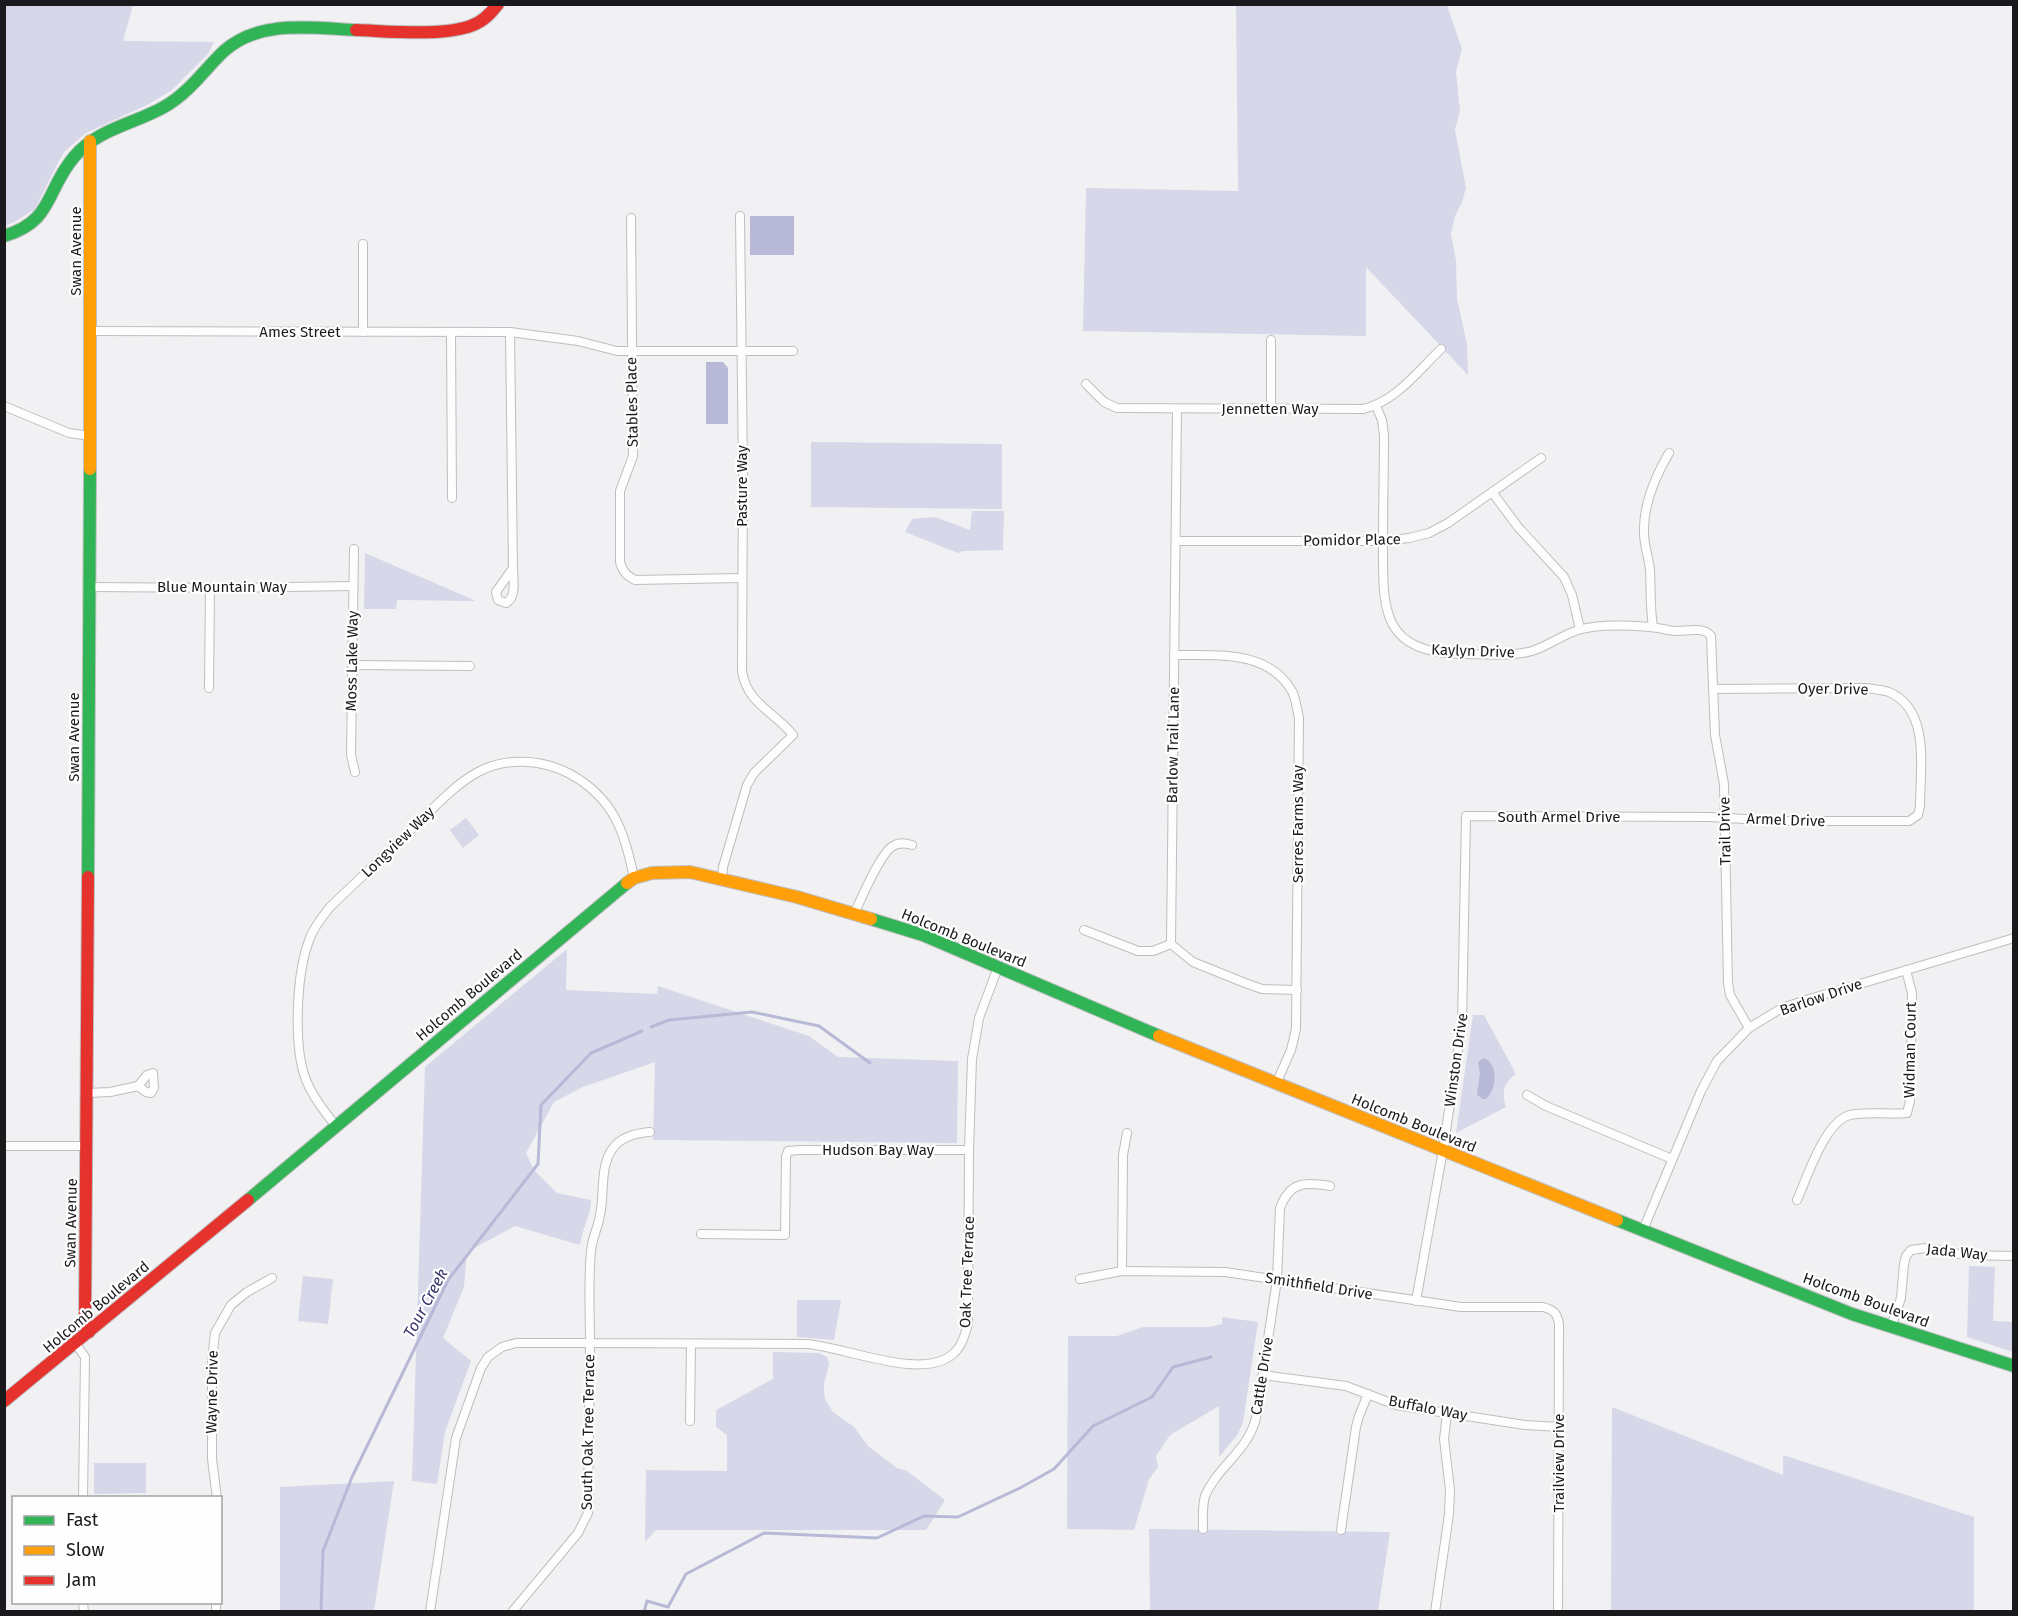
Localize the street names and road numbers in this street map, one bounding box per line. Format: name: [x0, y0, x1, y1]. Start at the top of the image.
street label: Swan Avenue: [67, 206, 85, 296]
street label: Ames Street: [259, 323, 341, 341]
street label: Stables Place: [622, 357, 642, 447]
street label: Jennetten Way: [1221, 400, 1319, 418]
street label: Pasture Way: [733, 444, 751, 527]
street label: Pomidor Place: [1303, 530, 1401, 550]
street label: Blue Mountain Way: [157, 578, 288, 596]
street label: Moss Lake Way: [342, 610, 362, 712]
street label: Kaylyn Drive: [1431, 641, 1515, 661]
street label: Oyer Drive: [1797, 679, 1869, 699]
street label: Barlow Trail Lane: [1163, 687, 1183, 803]
street label: Swan Avenue: [65, 692, 83, 782]
street label: Serres Farms Way: [1289, 764, 1307, 883]
street label: Trail Drive: [1715, 797, 1735, 865]
street label: Longview Way: [358, 802, 439, 881]
street label: South Armel Drive: [1498, 808, 1620, 826]
street label: Armel Drive: [1746, 810, 1826, 830]
street label: Holcomb Boulevard: [899, 905, 1029, 971]
street label: Holcomb Boulevard: [412, 945, 526, 1045]
street label: Barlow Drive: [1777, 974, 1865, 1020]
street label: Widman Court: [1900, 1001, 1920, 1098]
street label: Winston Drive: [1441, 1012, 1471, 1108]
street label: Holcomb Boulevard: [1349, 1090, 1479, 1156]
street label: Hudson Bay Way: [822, 1141, 935, 1159]
street label: Swan Avenue: [61, 1178, 81, 1268]
street label: Oak Tree Terrace: [956, 1216, 978, 1328]
street label: Jada Way: [1926, 1240, 1989, 1264]
street label: Holcomb Boulevard: [39, 1257, 153, 1357]
street label: Smithfield Drive: [1264, 1269, 1374, 1303]
street label: Holcomb Boulevard: [1800, 1269, 1932, 1331]
street label: Cattle Drive: [1247, 1336, 1277, 1416]
street label: Wayne Drive: [202, 1350, 222, 1434]
street label: South Oak Tree Terrace: [578, 1354, 598, 1510]
street label: Buffalo Way: [1387, 1392, 1470, 1425]
street label: Trailview Drive: [1550, 1414, 1568, 1512]

